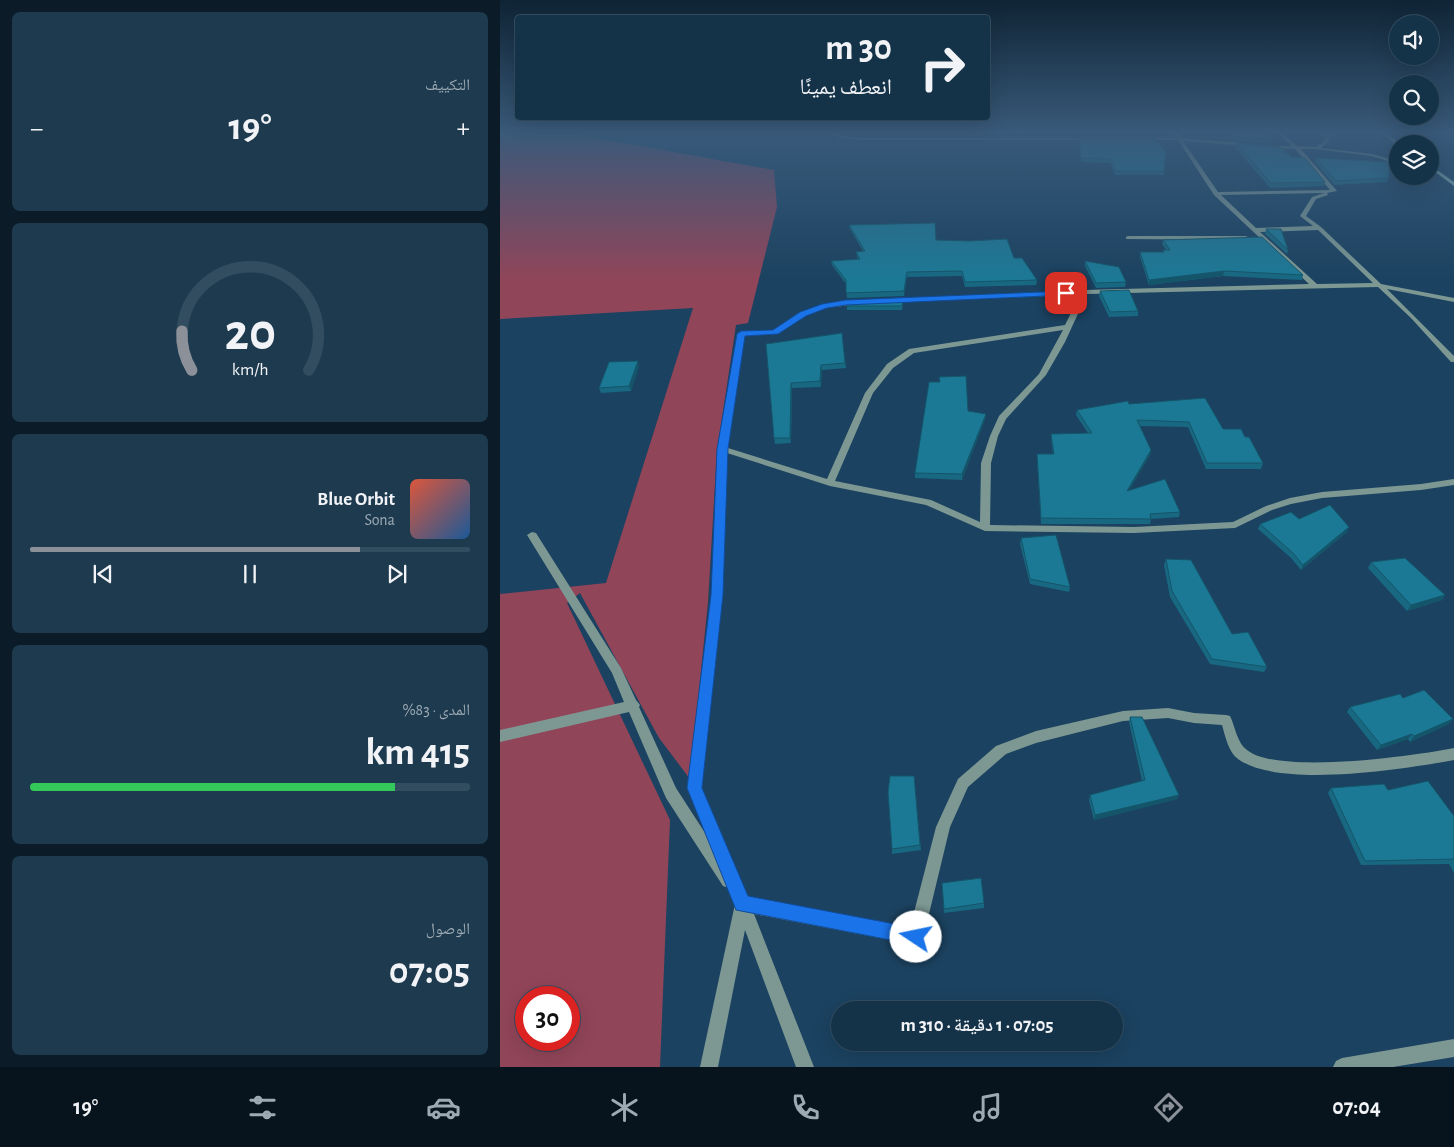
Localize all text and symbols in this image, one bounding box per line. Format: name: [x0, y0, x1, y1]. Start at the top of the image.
map controls: [1389, 15, 1439, 185]
button: sound: [1389, 15, 1439, 65]
text: 30 m: [825, 31, 892, 66]
icon: right: [910, 35, 975, 100]
button: search: [1389, 75, 1439, 125]
text: انعطف يمينًا: [800, 76, 892, 98]
text: التكييف: [425, 77, 470, 93]
text: 19°: [228, 109, 272, 147]
text: −: [30, 115, 43, 143]
text: +: [457, 115, 470, 143]
button: layers: [1389, 135, 1439, 185]
pin: [1045, 272, 1087, 314]
icon: arrive: [1052, 279, 1080, 307]
text: 20: [224, 307, 276, 359]
text: km/h: [232, 361, 268, 379]
text: Blue Orbit: [317, 490, 395, 509]
text: Sona: [364, 512, 395, 528]
icon: previous: [89, 560, 117, 588]
icon: pause: [236, 560, 264, 588]
icon: next: [383, 560, 411, 588]
text: المدى · 83%: [402, 702, 470, 718]
text: 415 km: [366, 734, 470, 772]
position arrow: [889, 910, 941, 962]
text: الوصول: [426, 921, 470, 937]
text: 07:05: [389, 953, 470, 991]
speed limit sign: 30: [515, 986, 580, 1051]
text: 07:05 · 1 دقيقة · 310 m: [900, 1016, 1054, 1035]
icon: filters: [245, 1090, 280, 1125]
icon: car: [426, 1090, 461, 1125]
icon: climate: [607, 1090, 642, 1125]
icon: phone: [788, 1090, 823, 1125]
icon: music: [970, 1090, 1005, 1125]
icon: directions: [1151, 1090, 1186, 1125]
text: 19°: [73, 1096, 98, 1118]
text: 07:04: [1332, 1096, 1381, 1118]

